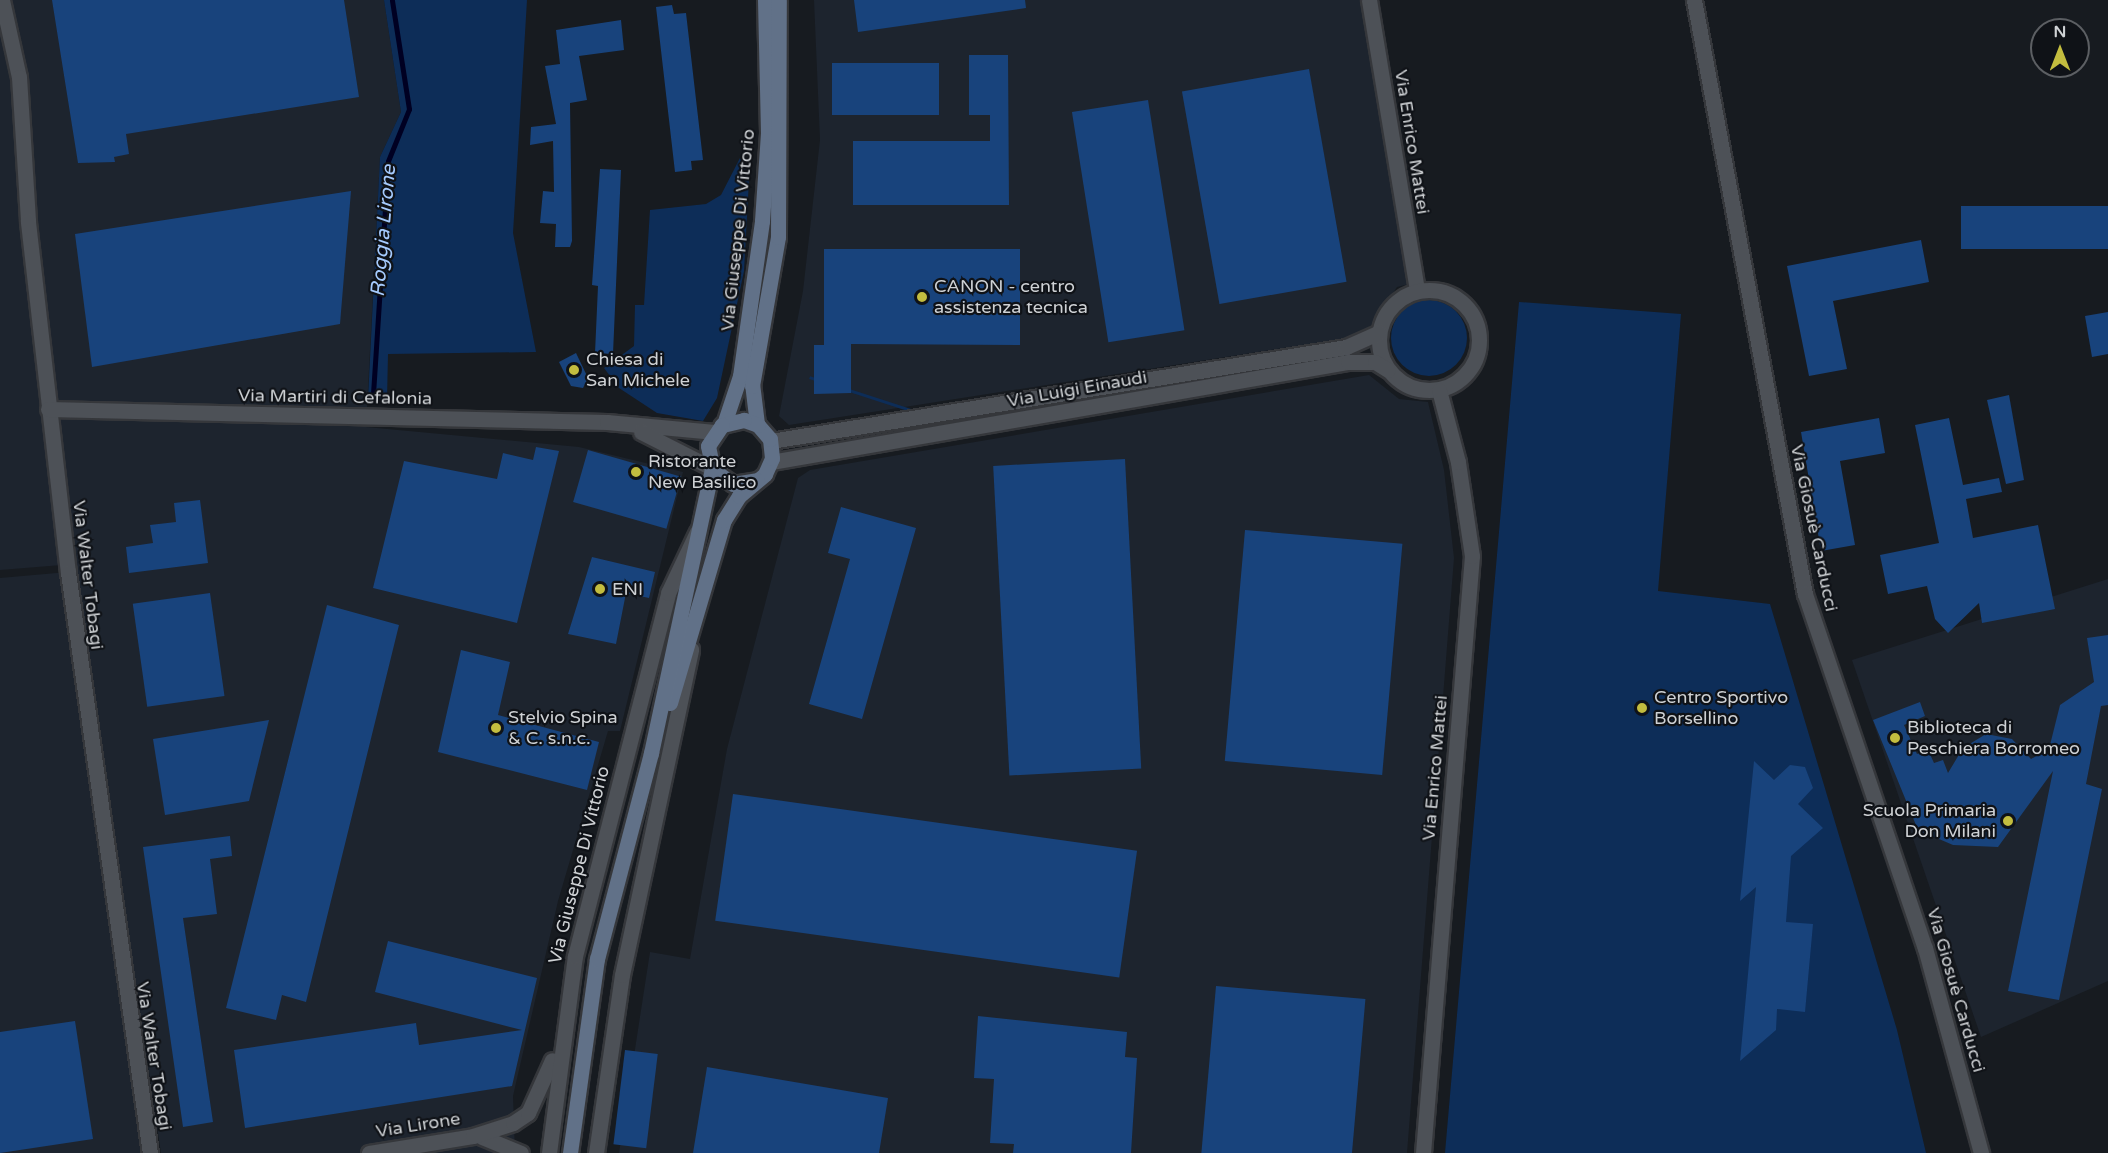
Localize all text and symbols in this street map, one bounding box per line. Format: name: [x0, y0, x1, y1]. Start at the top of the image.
north arrow: [2030, 18, 2090, 78]
text: N: [2054, 22, 2066, 42]
street label: Via Enrico Mattei: [1390, 68, 1434, 216]
street label: Via Giuseppe Di Vittorio: [717, 128, 759, 332]
water label: Roggia Lirone: [366, 164, 402, 298]
place label: CANON - centro assistenza tecnica: [934, 276, 1088, 318]
marker: CANON - centro assistenza tecnica: [915, 290, 929, 304]
place label: Chiesa di San Michele: [586, 349, 690, 392]
marker: Chiesa di San Michele: [567, 363, 581, 377]
street label: Via Luigi Einaudi: [1005, 366, 1149, 412]
street label: Via Martiri di Cefalonia: [238, 385, 432, 409]
street label: Via Giosuè Carducci: [1786, 442, 1842, 614]
place label: Ristorante New Basilico: [648, 451, 756, 494]
marker: Ristorante New Basilico: [629, 465, 643, 479]
street label: Via Walter Tobagi: [68, 499, 108, 651]
place label: ENI: [612, 578, 643, 600]
marker: ENI: [593, 582, 607, 596]
place label: Centro Sportivo Borsellino: [1654, 687, 1788, 730]
street label: Via Enrico Mattei: [1418, 694, 1452, 842]
marker: Centro Sportivo Borsellino: [1635, 701, 1649, 715]
place label: Stelvio Spina & C. s.n.c.: [508, 707, 618, 750]
place label: Biblioteca di Peschiera Borromeo: [1907, 717, 2080, 760]
marker: Stelvio Spina & C. s.n.c.: [489, 721, 503, 735]
marker: Biblioteca di Peschiera Borromeo: [1888, 731, 1902, 745]
street label: Via Giuseppe Di Vittorio: [544, 764, 614, 966]
place label: Scuola Primaria Don Milani: [1863, 800, 1996, 842]
marker: Scuola Primaria Don Milani: [2001, 814, 2015, 828]
street label: Via Giosuè Carducci: [1922, 905, 1990, 1075]
street label: Via Walter Tobagi: [132, 980, 176, 1132]
street label: Via Lirone: [374, 1108, 462, 1142]

